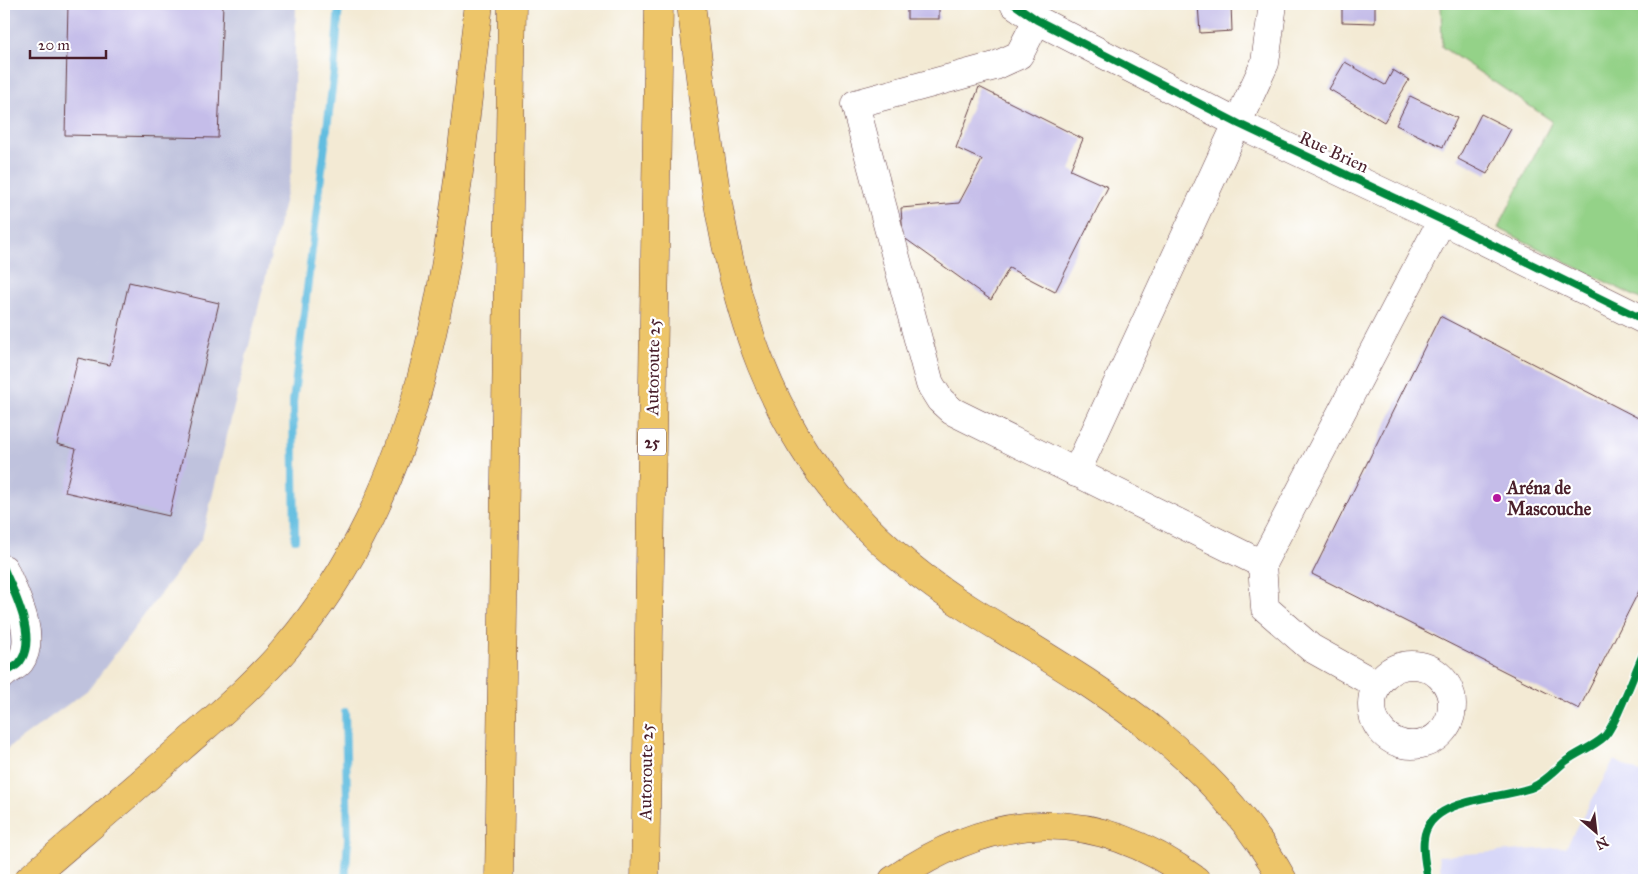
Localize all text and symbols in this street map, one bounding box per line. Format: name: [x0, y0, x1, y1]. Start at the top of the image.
scale bar: [30, 28, 106, 60]
text: 20 m: [38, 36, 70, 54]
street label: Rue Brien: [1296, 126, 1372, 178]
street label: Autoroute 25: [641, 318, 665, 417]
road number: 25: [638, 428, 666, 456]
place label: Aréna de Mascouche: [1506, 477, 1592, 520]
marker: Aréna de Mascouche: [1491, 492, 1503, 504]
street label: Autoroute 25: [634, 723, 658, 822]
north arrow: [1570, 806, 1620, 856]
text: N: [1593, 833, 1611, 853]

